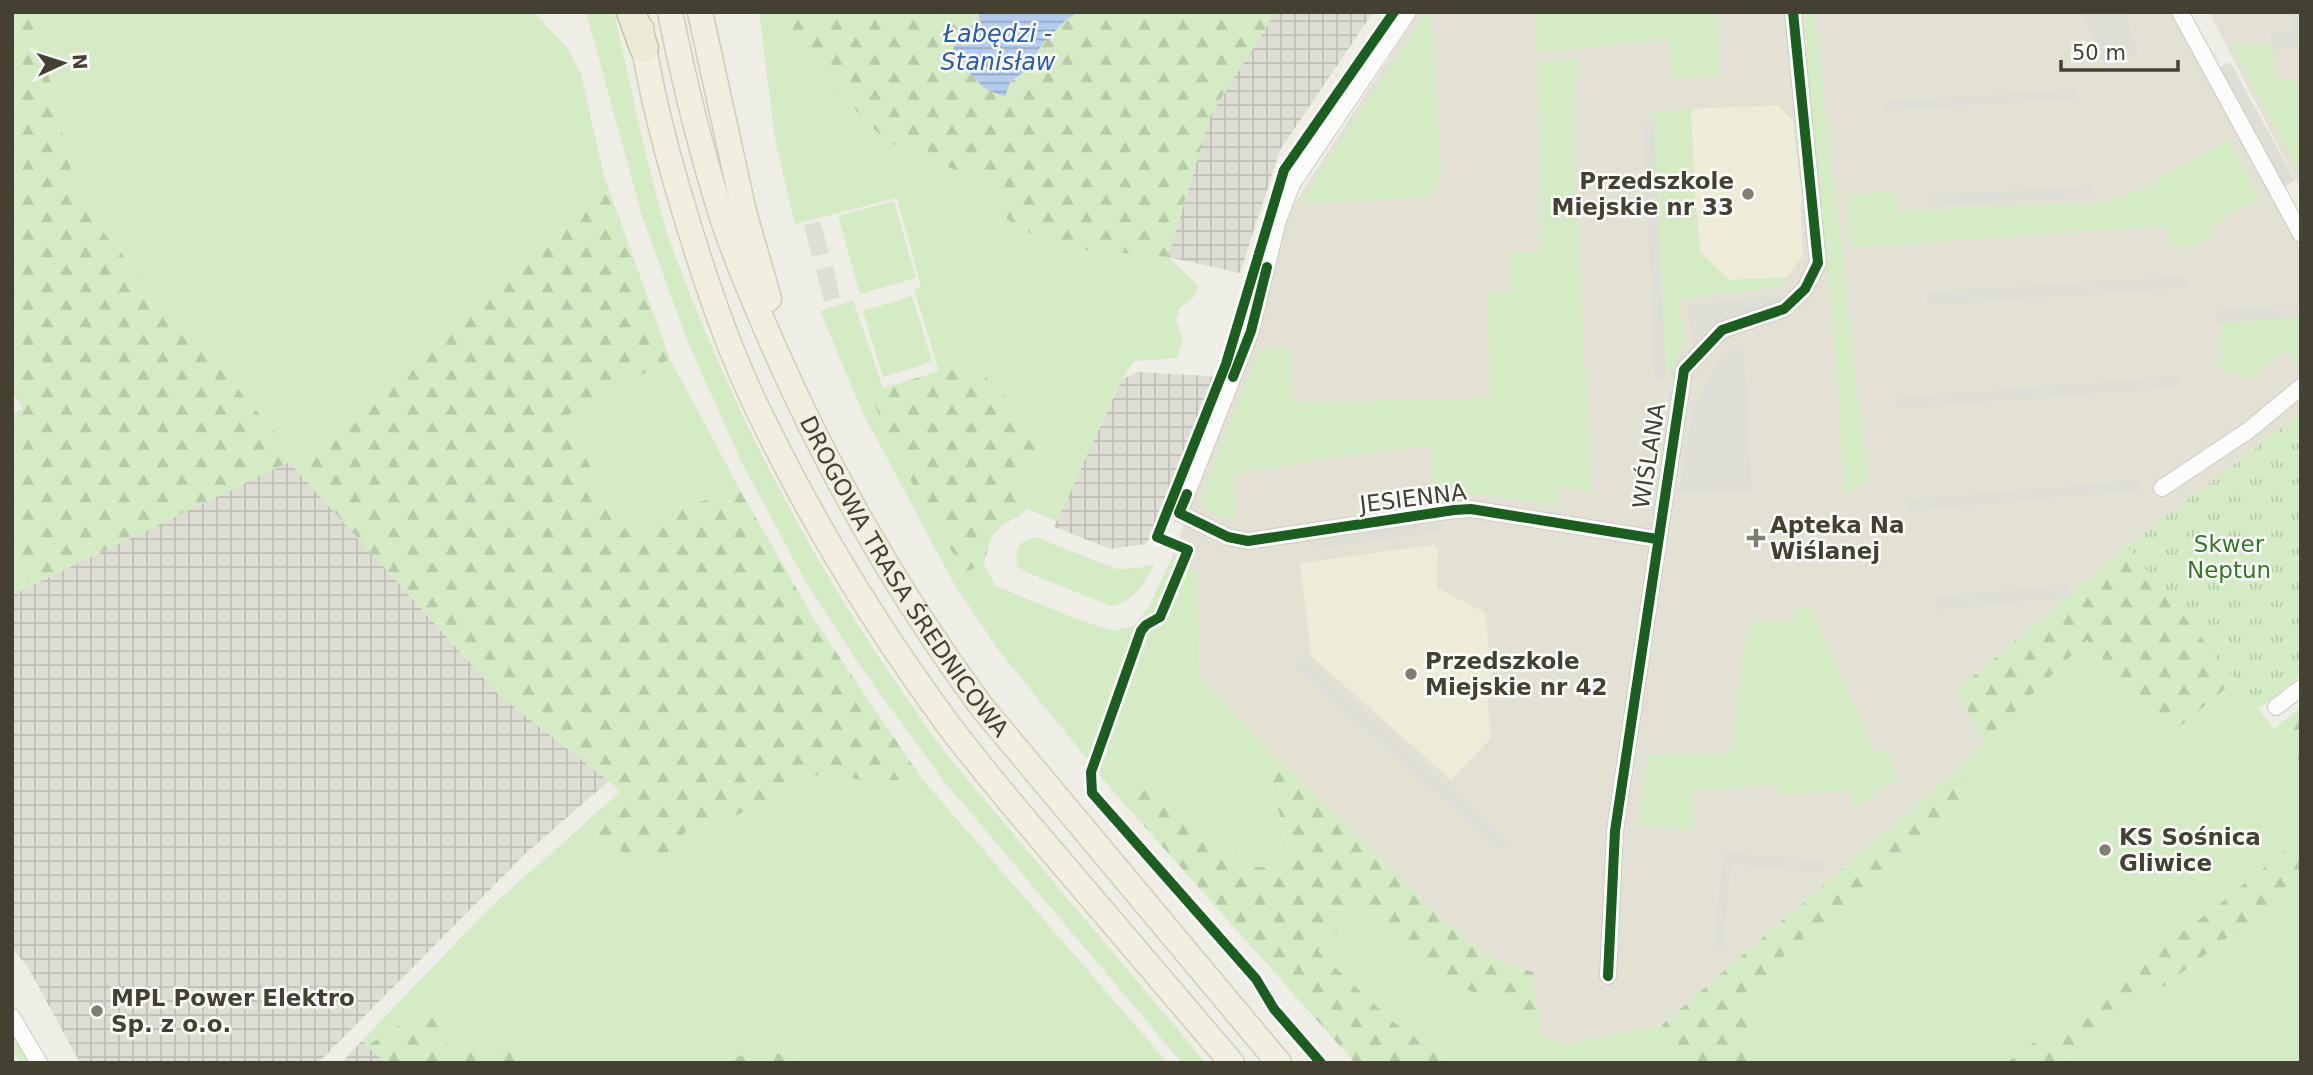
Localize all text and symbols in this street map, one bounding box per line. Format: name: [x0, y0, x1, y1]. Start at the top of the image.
water label: Łabędzi - Stanisław: [941, 20, 1056, 76]
north arrow: [28, 28, 98, 98]
scale bar: [2061, 28, 2178, 72]
text: 50 m: [2072, 41, 2126, 65]
text: N: [68, 53, 91, 71]
place label: Przedszkole Miejskie nr 33: [1552, 168, 1734, 220]
marker: Przedszkole Miejskie nr 33: [1740, 186, 1756, 202]
street label: WIŚLANA: [1627, 401, 1670, 510]
street label: DROGOWA TRASA ŚREDNICOWA: [795, 412, 1014, 742]
street label: JESIENNA: [1356, 479, 1468, 518]
place label: Apteka Na Wiślanej: [1770, 512, 1904, 564]
marker: Apteka Na Wiślanej: [1748, 530, 1764, 546]
park label: Skwer Neptun: [2187, 531, 2271, 583]
place label: Przedszkole Miejskie nr 42: [1425, 648, 1607, 700]
marker: Przedszkole Miejskie nr 42: [1403, 666, 1419, 682]
place label: KS Sośnica Gliwice: [2119, 824, 2261, 876]
marker: KS Sośnica Gliwice: [2097, 842, 2113, 858]
place label: MPL Power Elektro Sp. z o.o.: [111, 985, 355, 1037]
marker: MPL Power Elektro Sp. z o.o.: [89, 1003, 105, 1019]

